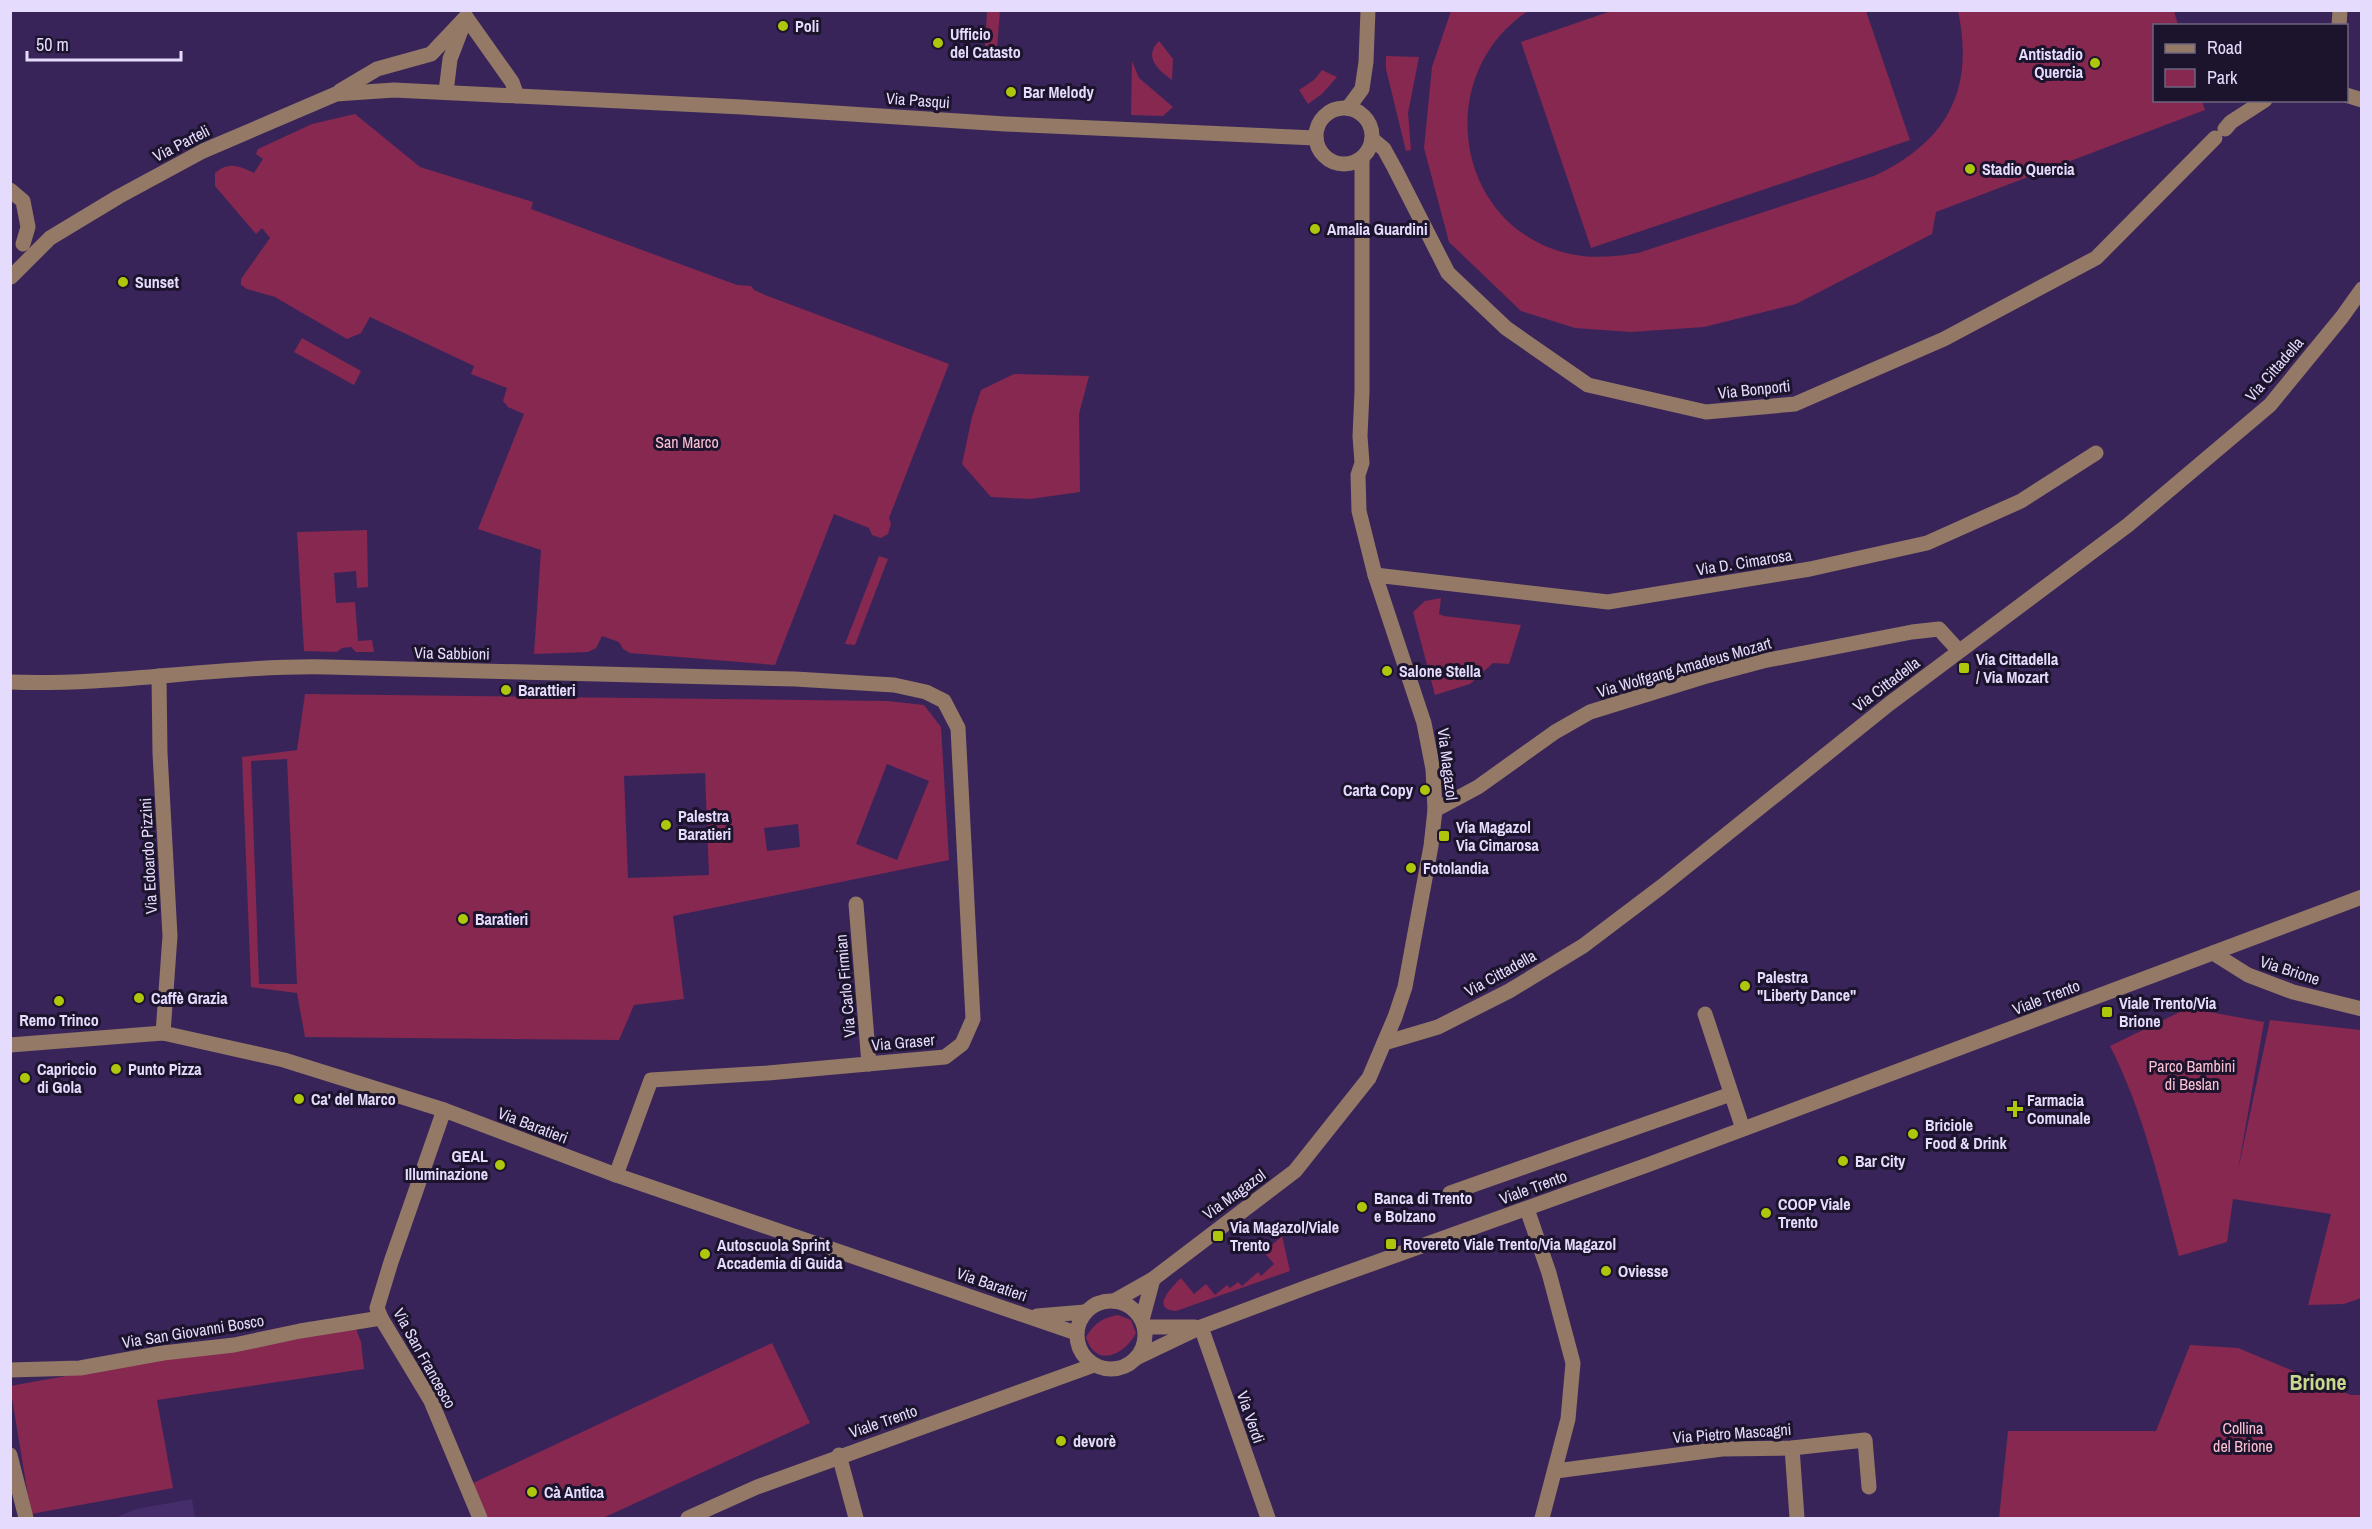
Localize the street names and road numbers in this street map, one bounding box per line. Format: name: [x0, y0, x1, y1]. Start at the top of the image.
street label: Via Pasqui: [885, 87, 951, 113]
street label: Via Parteli: [149, 119, 213, 167]
street label: Via Cittadella: [2240, 332, 2309, 406]
street label: Via Bonporti: [1717, 374, 1791, 404]
street label: Via D. Cimarosa: [1694, 543, 1794, 580]
street label: Via Wolfgang Amadeus Mozart: [1594, 631, 1774, 702]
street label: Via Sabbioni: [414, 641, 490, 665]
street label: Via Cittadella: [1848, 651, 1925, 716]
street label: Via Magazol: [1433, 727, 1463, 802]
street label: Via Edoardo Pizzini: [134, 797, 162, 915]
street label: Via Carlo Firmian: [830, 934, 860, 1038]
street label: Via Cittadella: [1460, 944, 1540, 1002]
street label: Via Brione: [2257, 950, 2323, 990]
street label: Viale Trento: [2009, 974, 2083, 1020]
street label: Via Graser: [871, 1028, 936, 1056]
street label: Via Baratieri: [495, 1102, 571, 1148]
street label: Via Magazol: [1198, 1164, 1270, 1224]
street label: Viale Trento: [1496, 1165, 1570, 1209]
street label: Via Baratieri: [954, 1262, 1030, 1306]
street label: Via San Francesco: [388, 1304, 462, 1412]
street label: Via San Giovanni Bosco: [120, 1309, 266, 1353]
street label: Via Verdi: [1232, 1388, 1270, 1446]
street label: Viale Trento: [846, 1399, 920, 1443]
street label: Via Pietro Mascagni: [1672, 1418, 1792, 1448]

